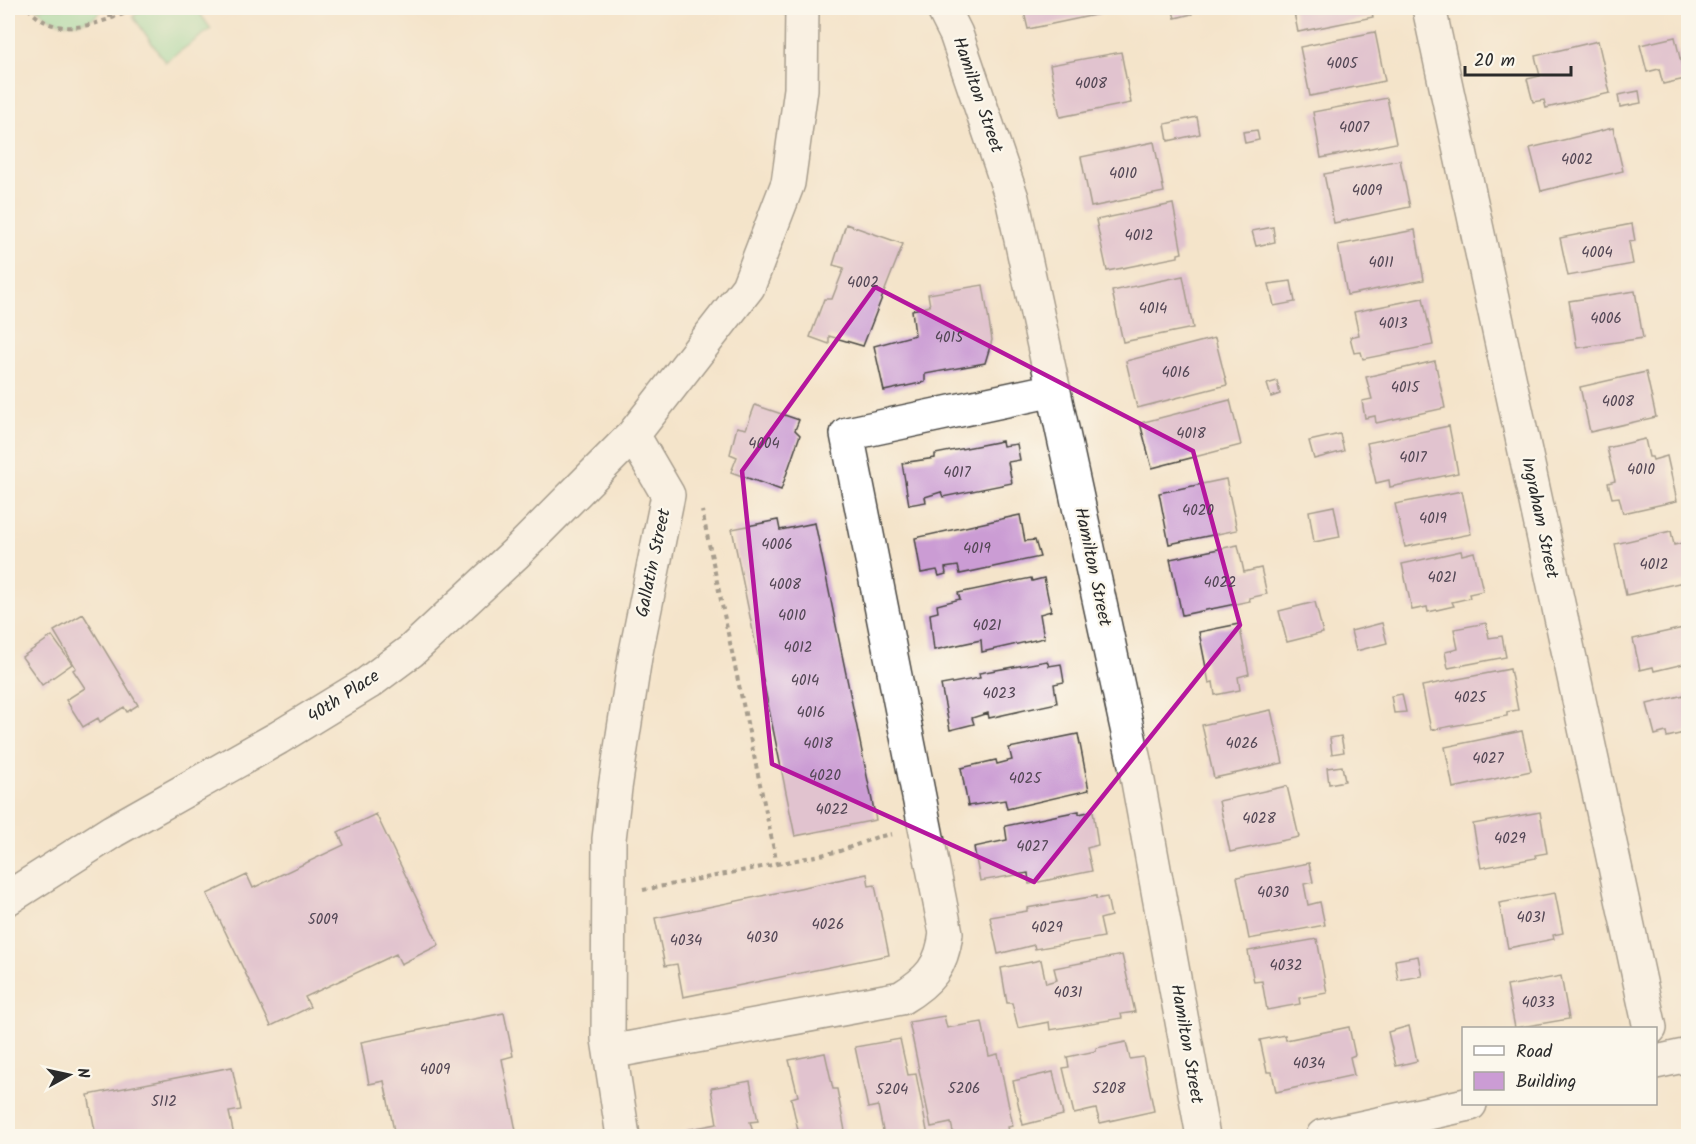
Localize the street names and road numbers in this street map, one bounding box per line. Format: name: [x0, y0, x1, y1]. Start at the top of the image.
street label: Hamilton Street: [944, 33, 1011, 158]
street label: Ingraham Street: [1512, 455, 1566, 582]
street label: Gallatin Street: [628, 505, 680, 620]
street label: Hamilton Street: [1065, 505, 1119, 630]
street label: 40th Place: [302, 663, 386, 731]
street label: Hamilton Street: [1161, 982, 1211, 1107]

